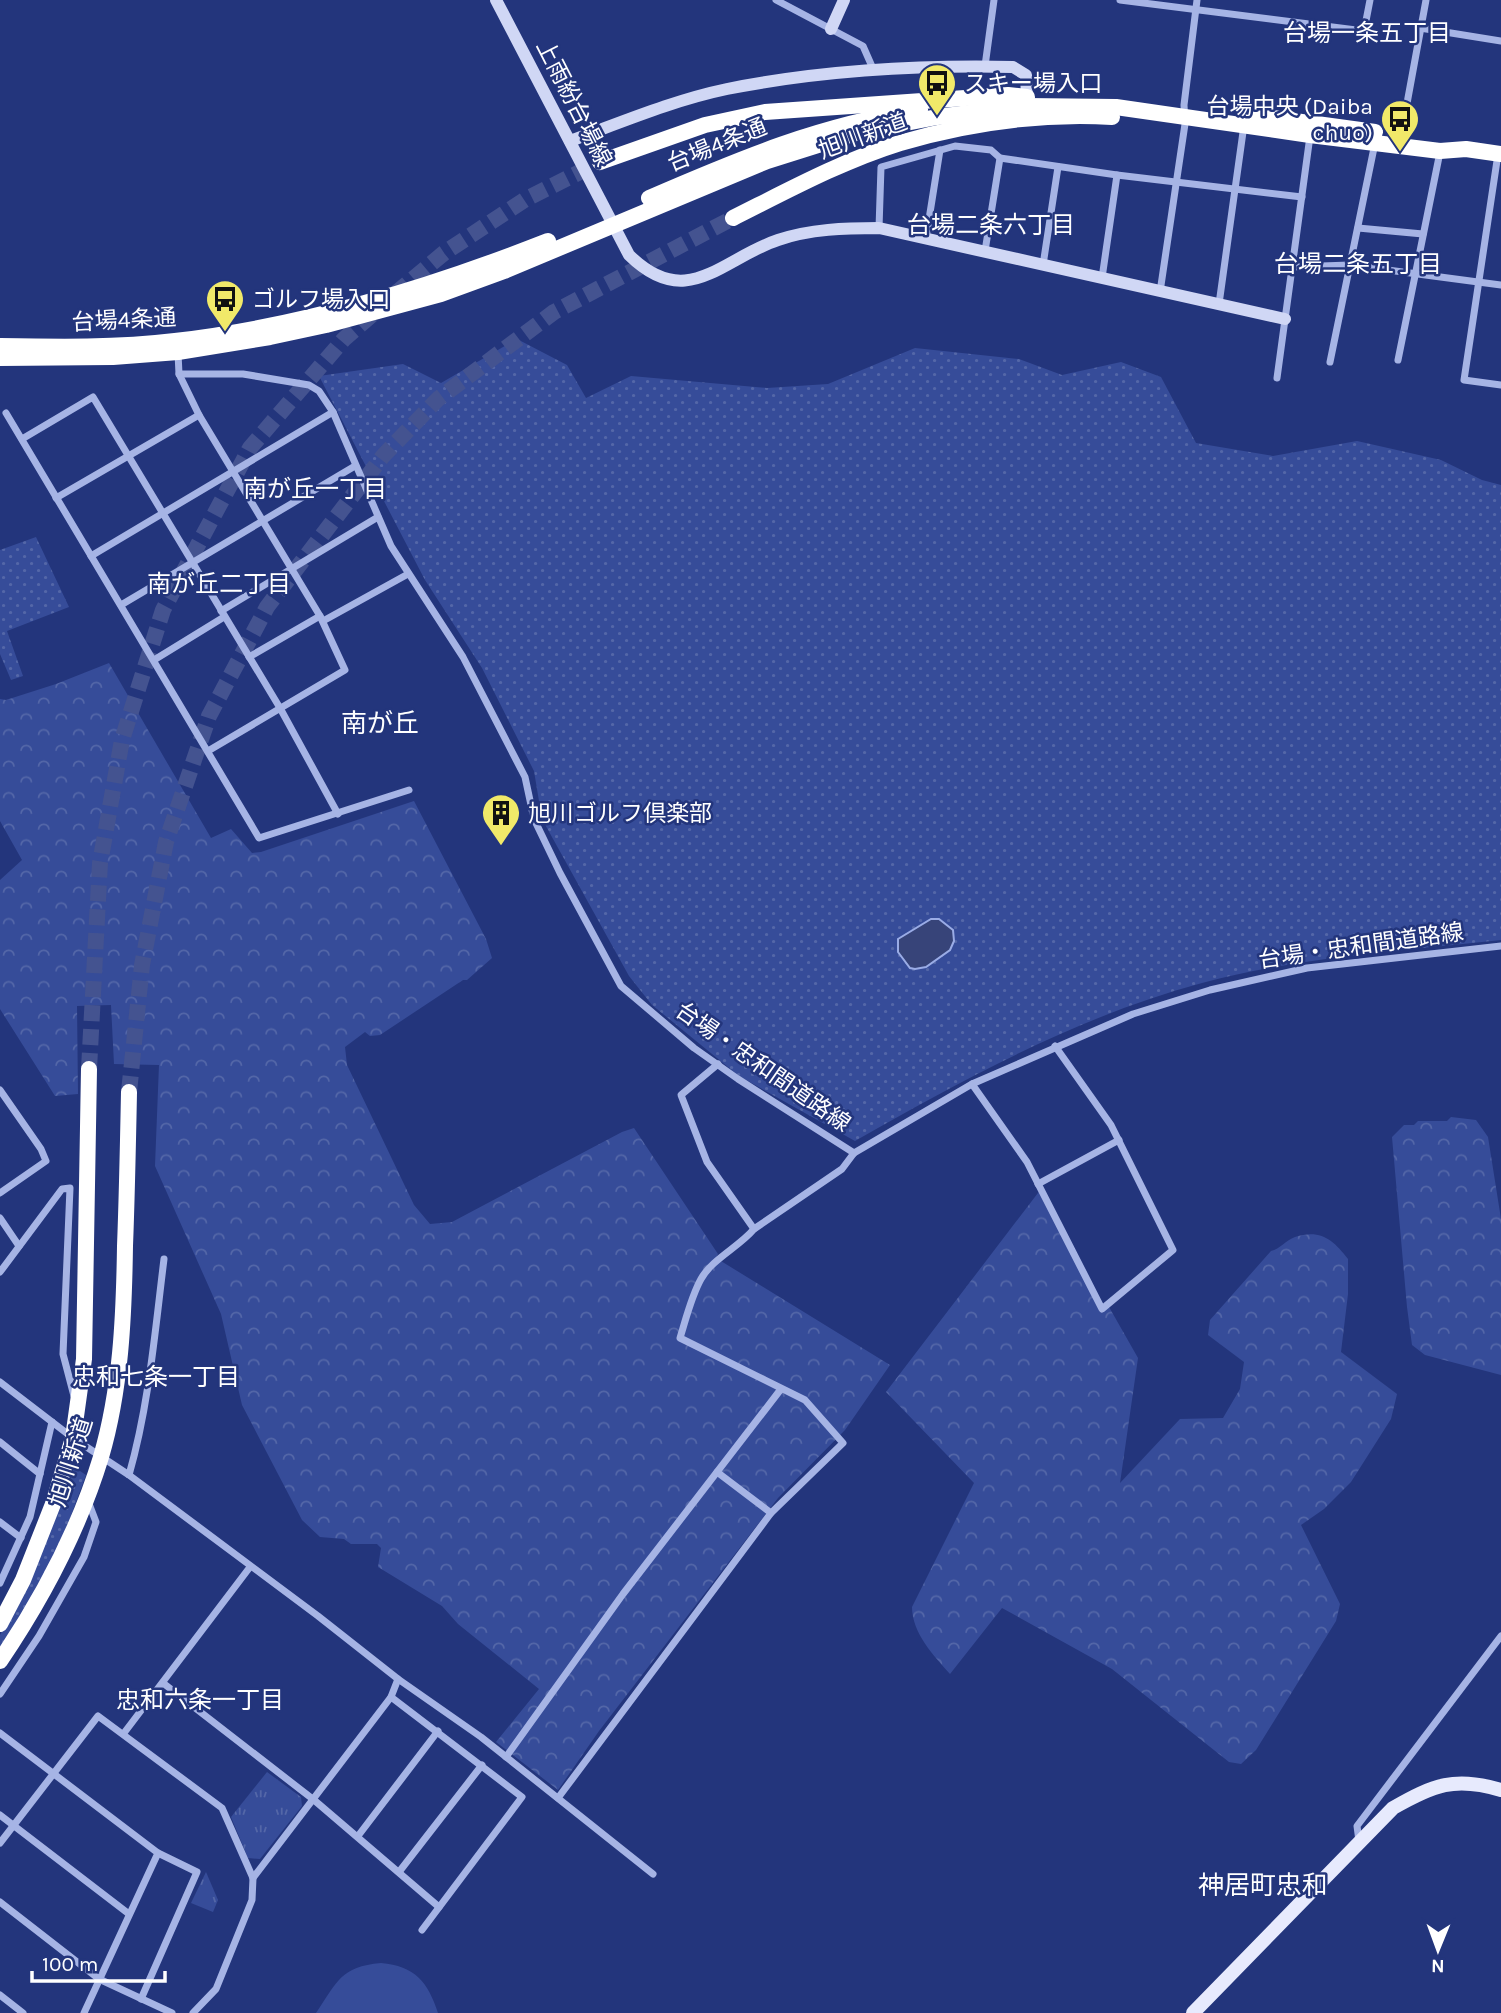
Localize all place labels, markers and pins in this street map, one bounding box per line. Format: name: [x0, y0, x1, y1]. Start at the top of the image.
bus stop icon: スキー場入口: [916, 62, 958, 117]
place label: スキー場入口: [964, 70, 1102, 97]
place label: 台場中央 (Daiba chuo): [1206, 93, 1373, 146]
bus stop icon: 台場中央 (Daiba chuo): [1379, 98, 1421, 153]
bus stop icon: ゴルフ場入口: [204, 278, 246, 333]
place label: ゴルフ場入口: [252, 286, 390, 313]
building icon: 旭川ゴルフ倶楽部: [480, 792, 522, 847]
place label: 旭川ゴルフ倶楽部: [528, 800, 712, 827]

